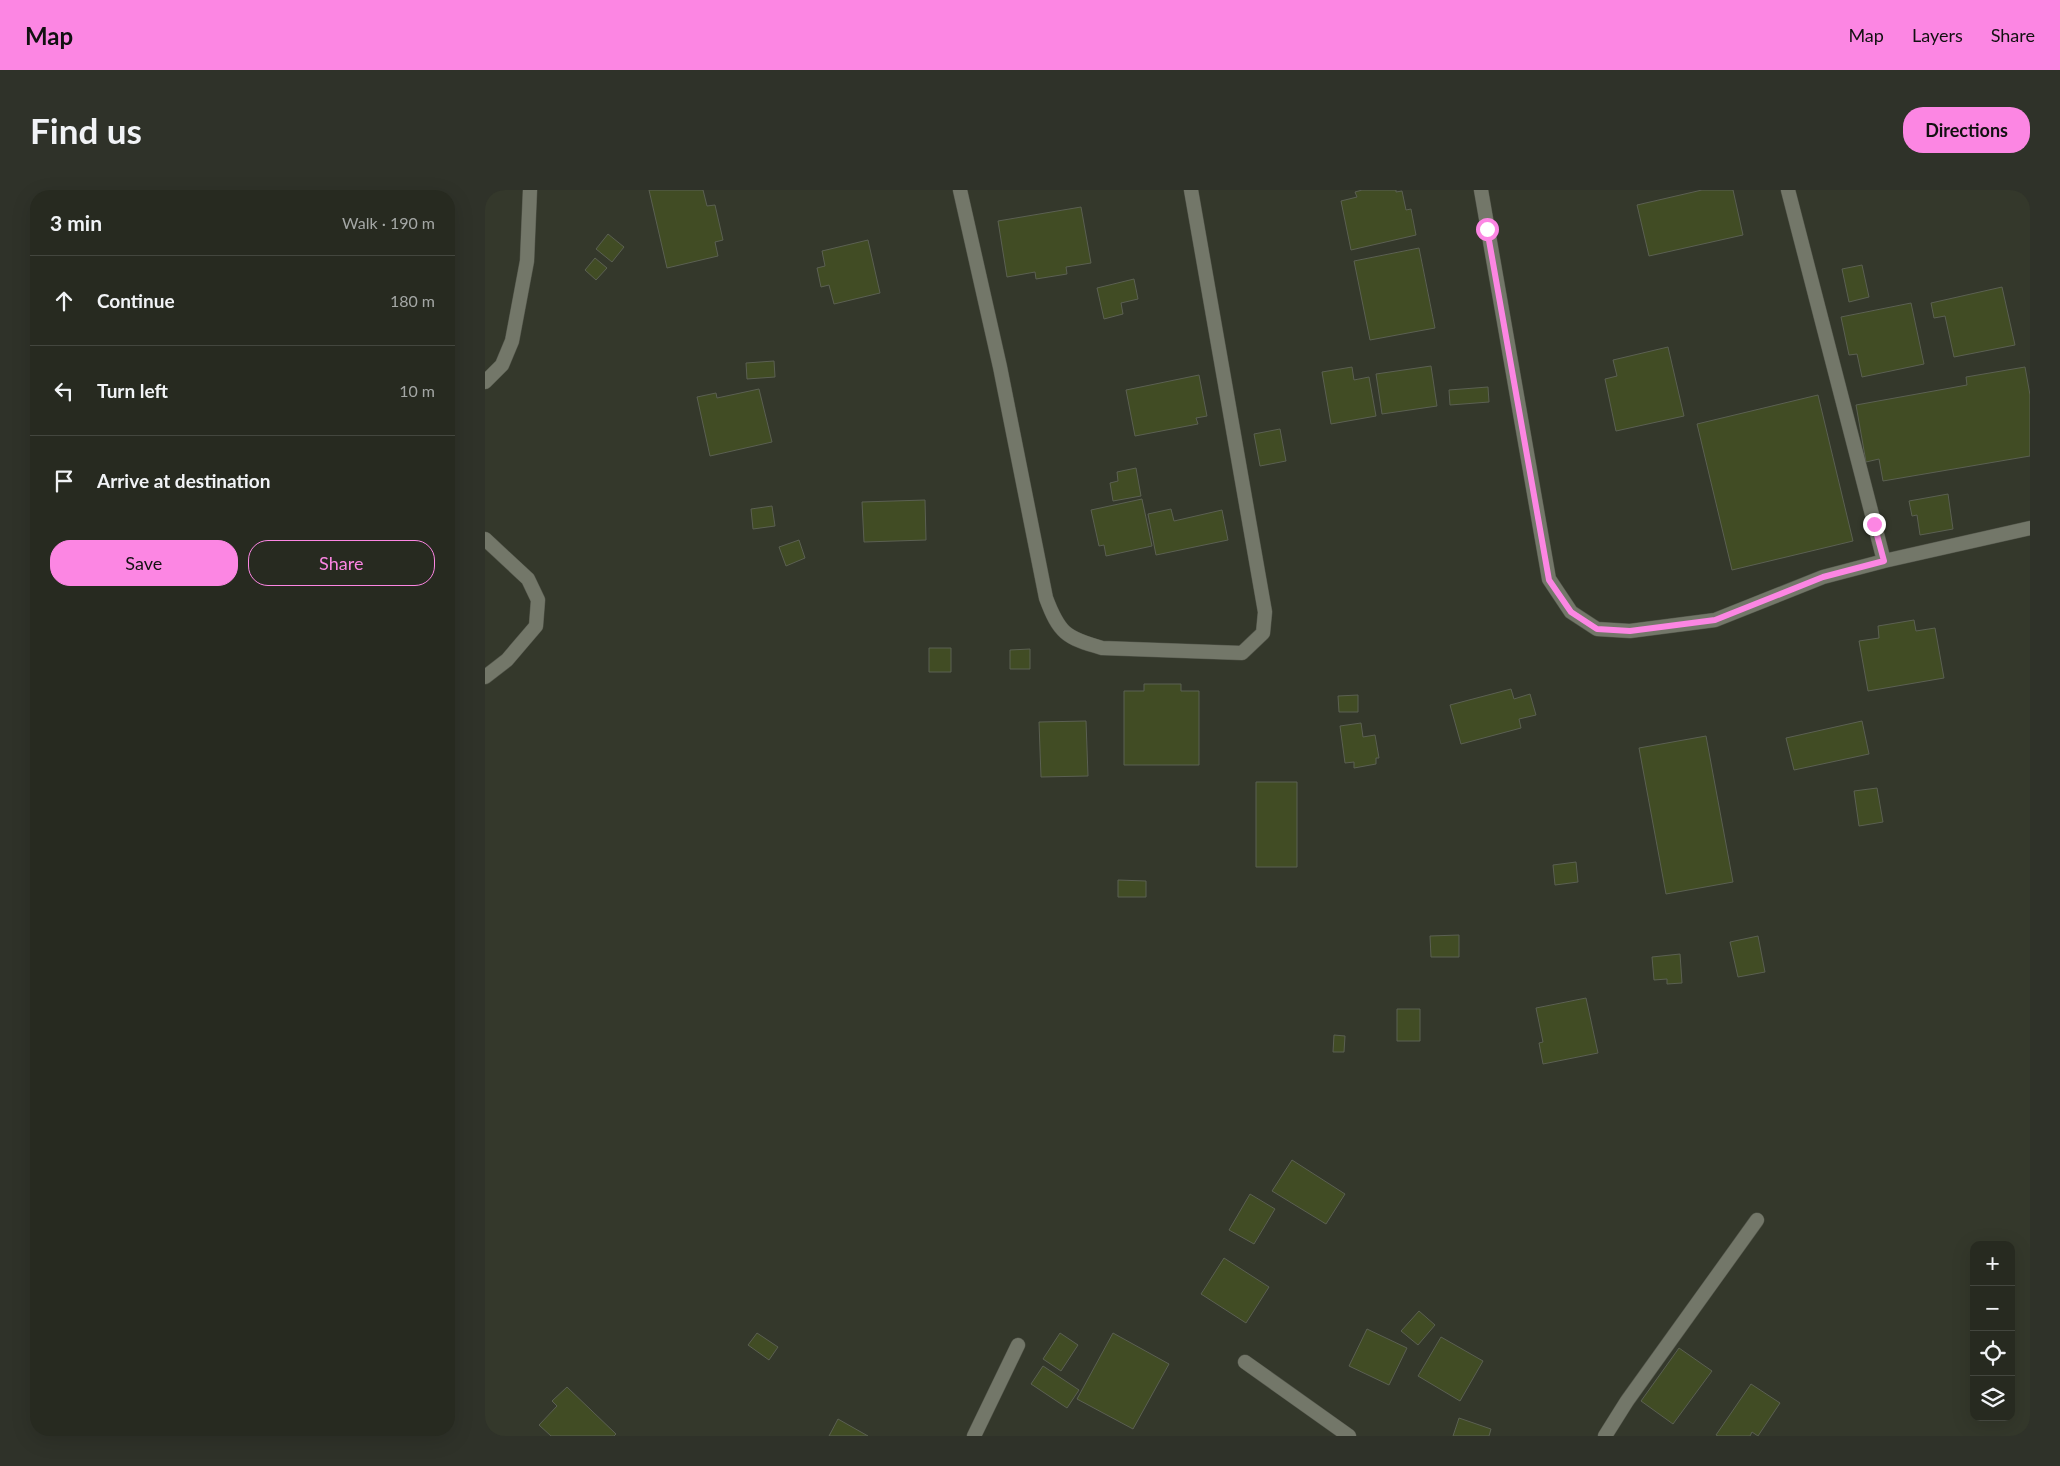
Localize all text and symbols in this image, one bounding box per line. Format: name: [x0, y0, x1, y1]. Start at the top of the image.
text: Map: [25, 21, 73, 50]
text: Map: [1848, 24, 1884, 46]
text: Layers: [1912, 24, 1963, 46]
text: Share: [1991, 24, 2035, 46]
button: Directions: [1903, 107, 2030, 153]
text: Find us: [30, 109, 142, 151]
text: 3 min: [50, 210, 102, 235]
text: Walk · 190 m: [342, 213, 435, 232]
route start: [1476, 218, 1499, 241]
icon: ahead: [50, 287, 78, 315]
text: Continue: [97, 289, 175, 312]
text: 180 m: [390, 291, 435, 310]
icon: left: [50, 377, 78, 405]
text: Turn left: [97, 379, 168, 402]
text: 10 m: [399, 381, 435, 400]
icon: arrive: [50, 467, 78, 495]
text: Arrive at destination: [97, 469, 270, 492]
route end: [1863, 513, 1886, 536]
button: Save: [50, 540, 238, 586]
button: Share: [248, 540, 435, 586]
map controls: [1970, 1241, 2015, 1421]
button: +: [1970, 1241, 2015, 1286]
button: −: [1970, 1286, 2015, 1331]
button: locate: [1970, 1331, 2015, 1376]
button: layers: [1970, 1376, 2015, 1421]

